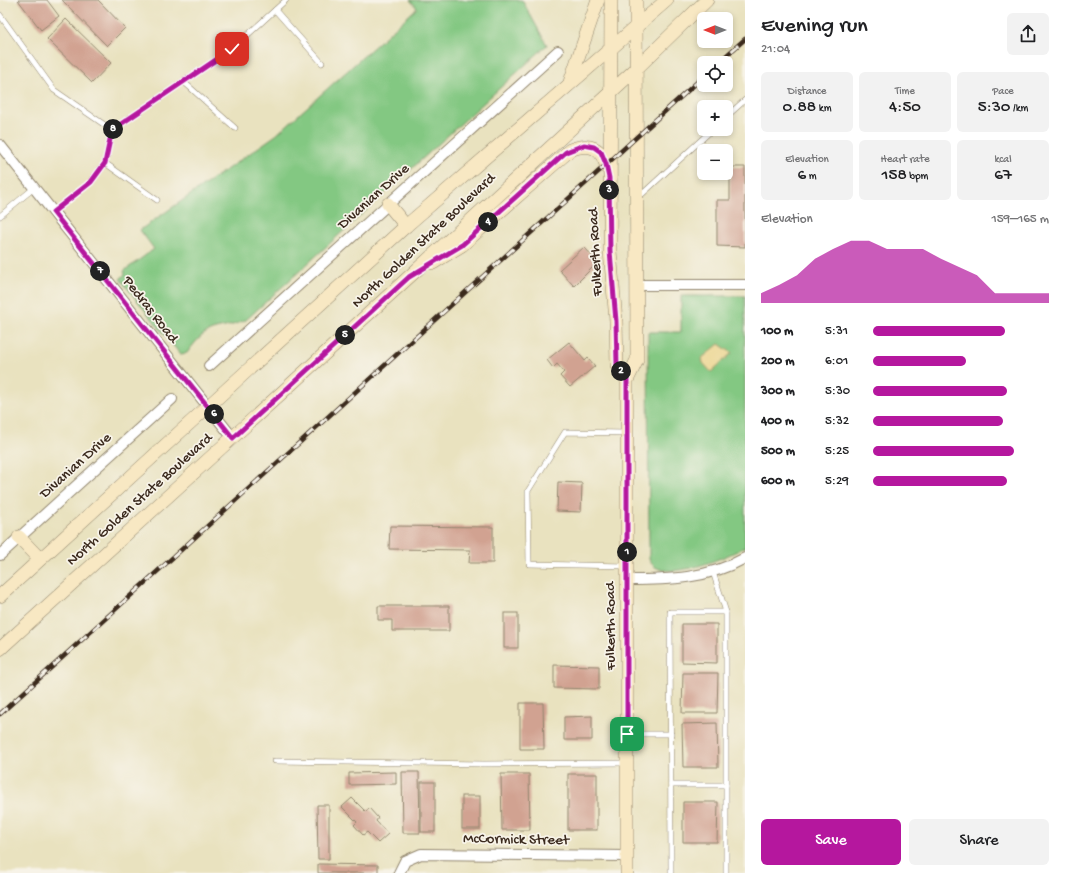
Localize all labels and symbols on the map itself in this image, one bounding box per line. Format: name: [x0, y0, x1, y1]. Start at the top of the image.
north arrow: [697, 12, 733, 48]
pin: [215, 32, 249, 66]
pin: 8: [103, 119, 123, 139]
street label: Divanian Drive: [334, 160, 414, 234]
street label: North Golden State Boulevard: [348, 169, 500, 312]
pin: 3: [599, 180, 619, 200]
street label: Fulkerth Road: [585, 206, 607, 298]
pin: 4: [478, 212, 498, 232]
pin: 7: [90, 261, 110, 281]
street label: Pedras Road: [118, 272, 183, 348]
pin: 5: [335, 325, 355, 345]
pin: 2: [611, 361, 631, 381]
pin: 6: [204, 404, 224, 424]
street label: Divanian Drive: [36, 429, 116, 503]
street label: North Golden State Boulevard: [63, 429, 217, 570]
pin: 1: [617, 542, 637, 562]
street label: Fulkerth Road: [602, 581, 620, 671]
pin: [610, 717, 644, 751]
street label: McCormick Street: [463, 830, 571, 850]

